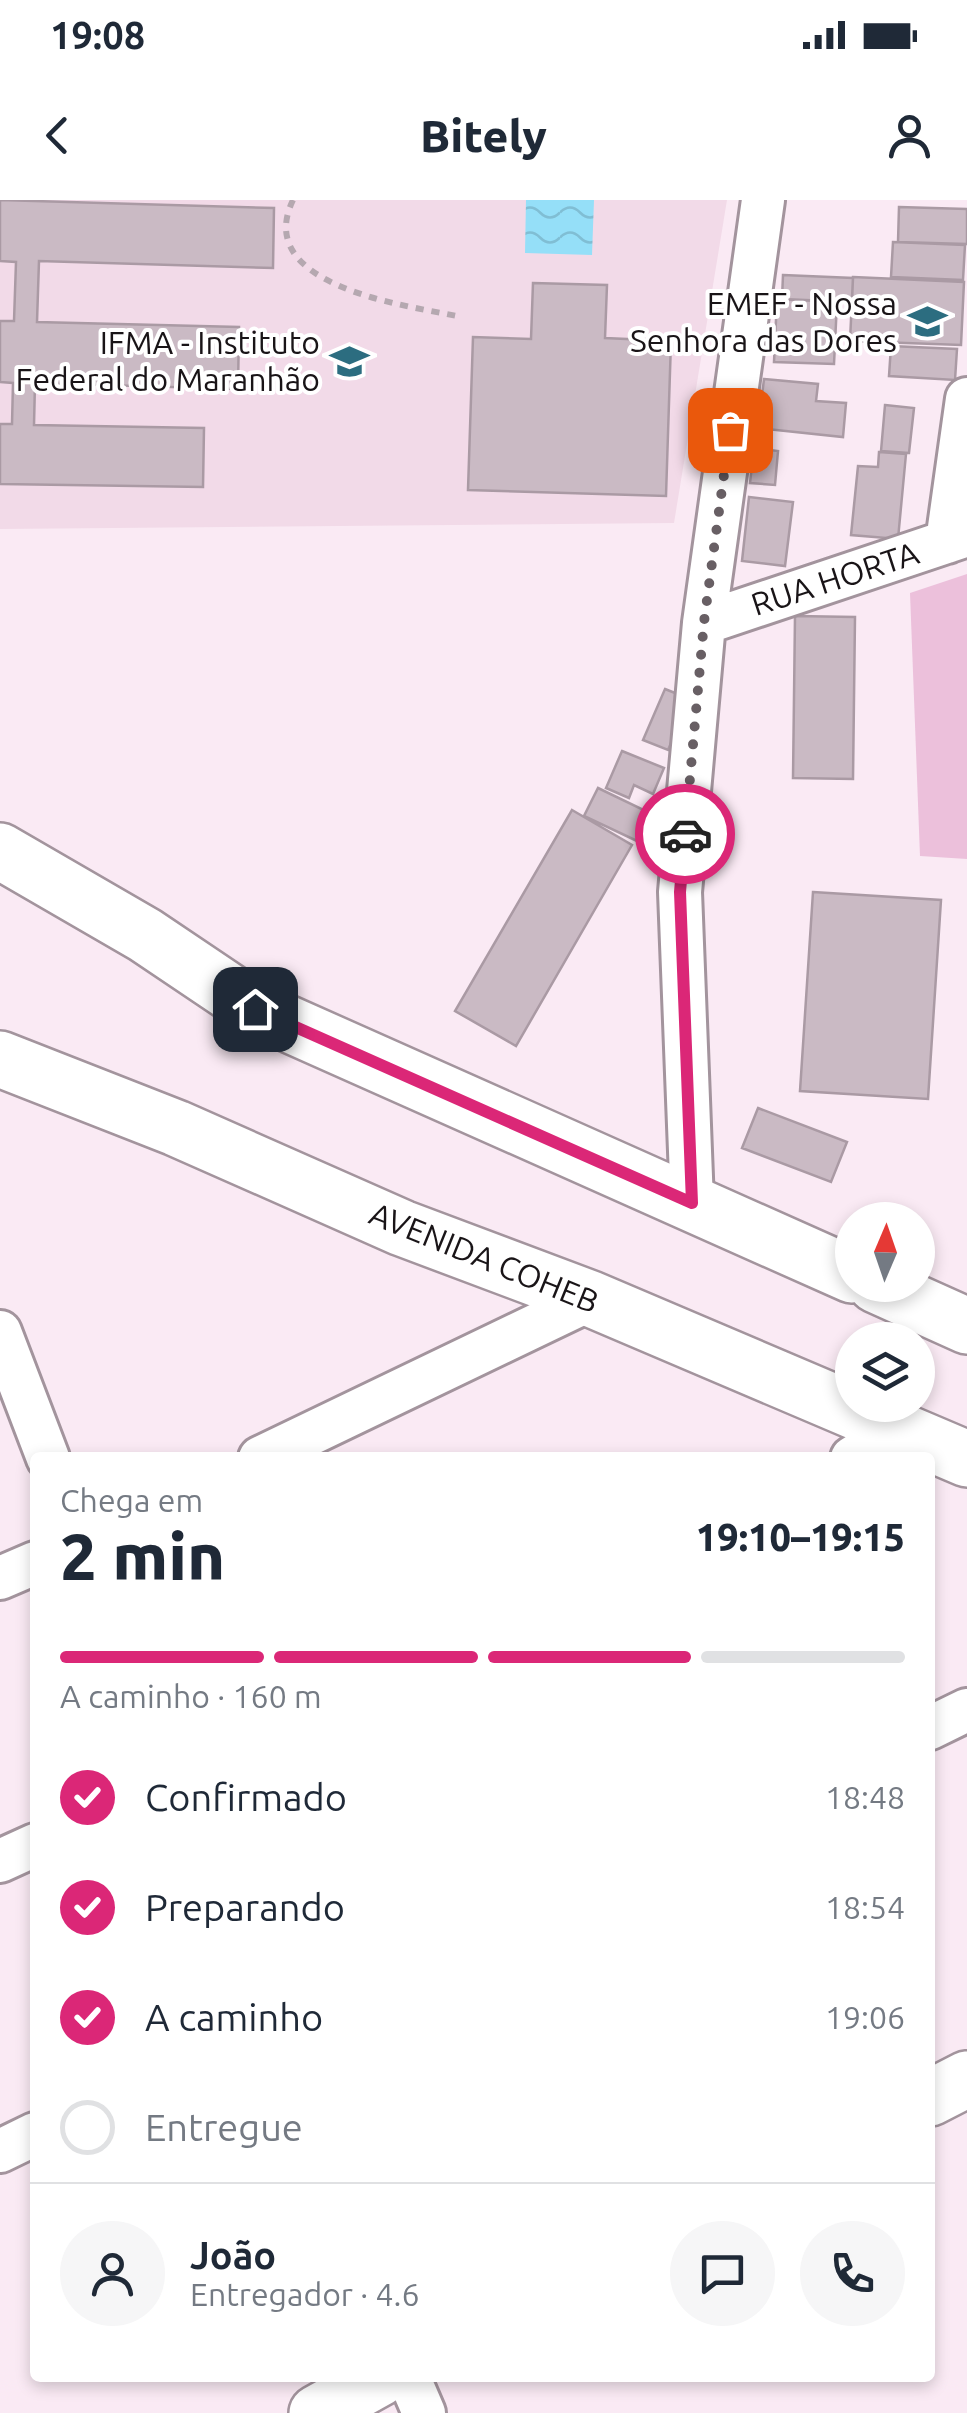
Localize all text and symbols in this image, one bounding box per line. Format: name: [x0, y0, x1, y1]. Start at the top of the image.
text: 19:08: [50, 14, 145, 56]
icon: back: [30, 108, 85, 163]
icon: person: [882, 108, 937, 163]
text: Bitely: [420, 110, 547, 161]
place label: EMEF - Nossa Senhora das Dores: [630, 285, 897, 358]
school or university icon: EMEF - Nossa Senhora das Dores: [906, 301, 948, 343]
place label: IFMA - Instituto Federal do Maranhão: [16, 324, 320, 397]
school or university icon: IFMA - Instituto Federal do Maranhão: [329, 340, 371, 382]
pin: [688, 388, 773, 473]
icon: bag: [703, 403, 758, 458]
street label: RUA HORTA: [746, 534, 923, 622]
courier: [635, 784, 735, 884]
icon: car: [658, 807, 713, 862]
pin: [213, 967, 298, 1052]
icon: home: [228, 982, 283, 1037]
street label: AVENIDA COHEB: [365, 1195, 604, 1319]
north arrow: [835, 1202, 935, 1302]
map controls: [835, 1202, 935, 1422]
button: layers: [835, 1322, 935, 1422]
text: Chega em: [60, 1482, 203, 1518]
text: 19:10–19:15: [696, 1516, 905, 1558]
text: 2 min: [60, 1519, 225, 1592]
text: A caminho · 160 m: [60, 1678, 322, 1714]
icon: check: [60, 1770, 115, 1825]
text: Confirmado: [145, 1776, 347, 1818]
text: 18:48: [825, 1779, 905, 1815]
icon: check: [60, 1880, 115, 1935]
text: Preparando: [145, 1886, 345, 1928]
text: 18:54: [825, 1889, 905, 1925]
icon: check: [60, 1990, 115, 2045]
text: A caminho: [145, 1996, 323, 2038]
text: 19:06: [825, 1999, 905, 2035]
text: Entregue: [145, 2106, 303, 2148]
button: person: [60, 2221, 165, 2326]
button: chat: [670, 2221, 775, 2326]
button: phone: [800, 2221, 905, 2326]
text: João: [190, 2234, 276, 2276]
text: Entregador · 4.6: [190, 2276, 419, 2312]

